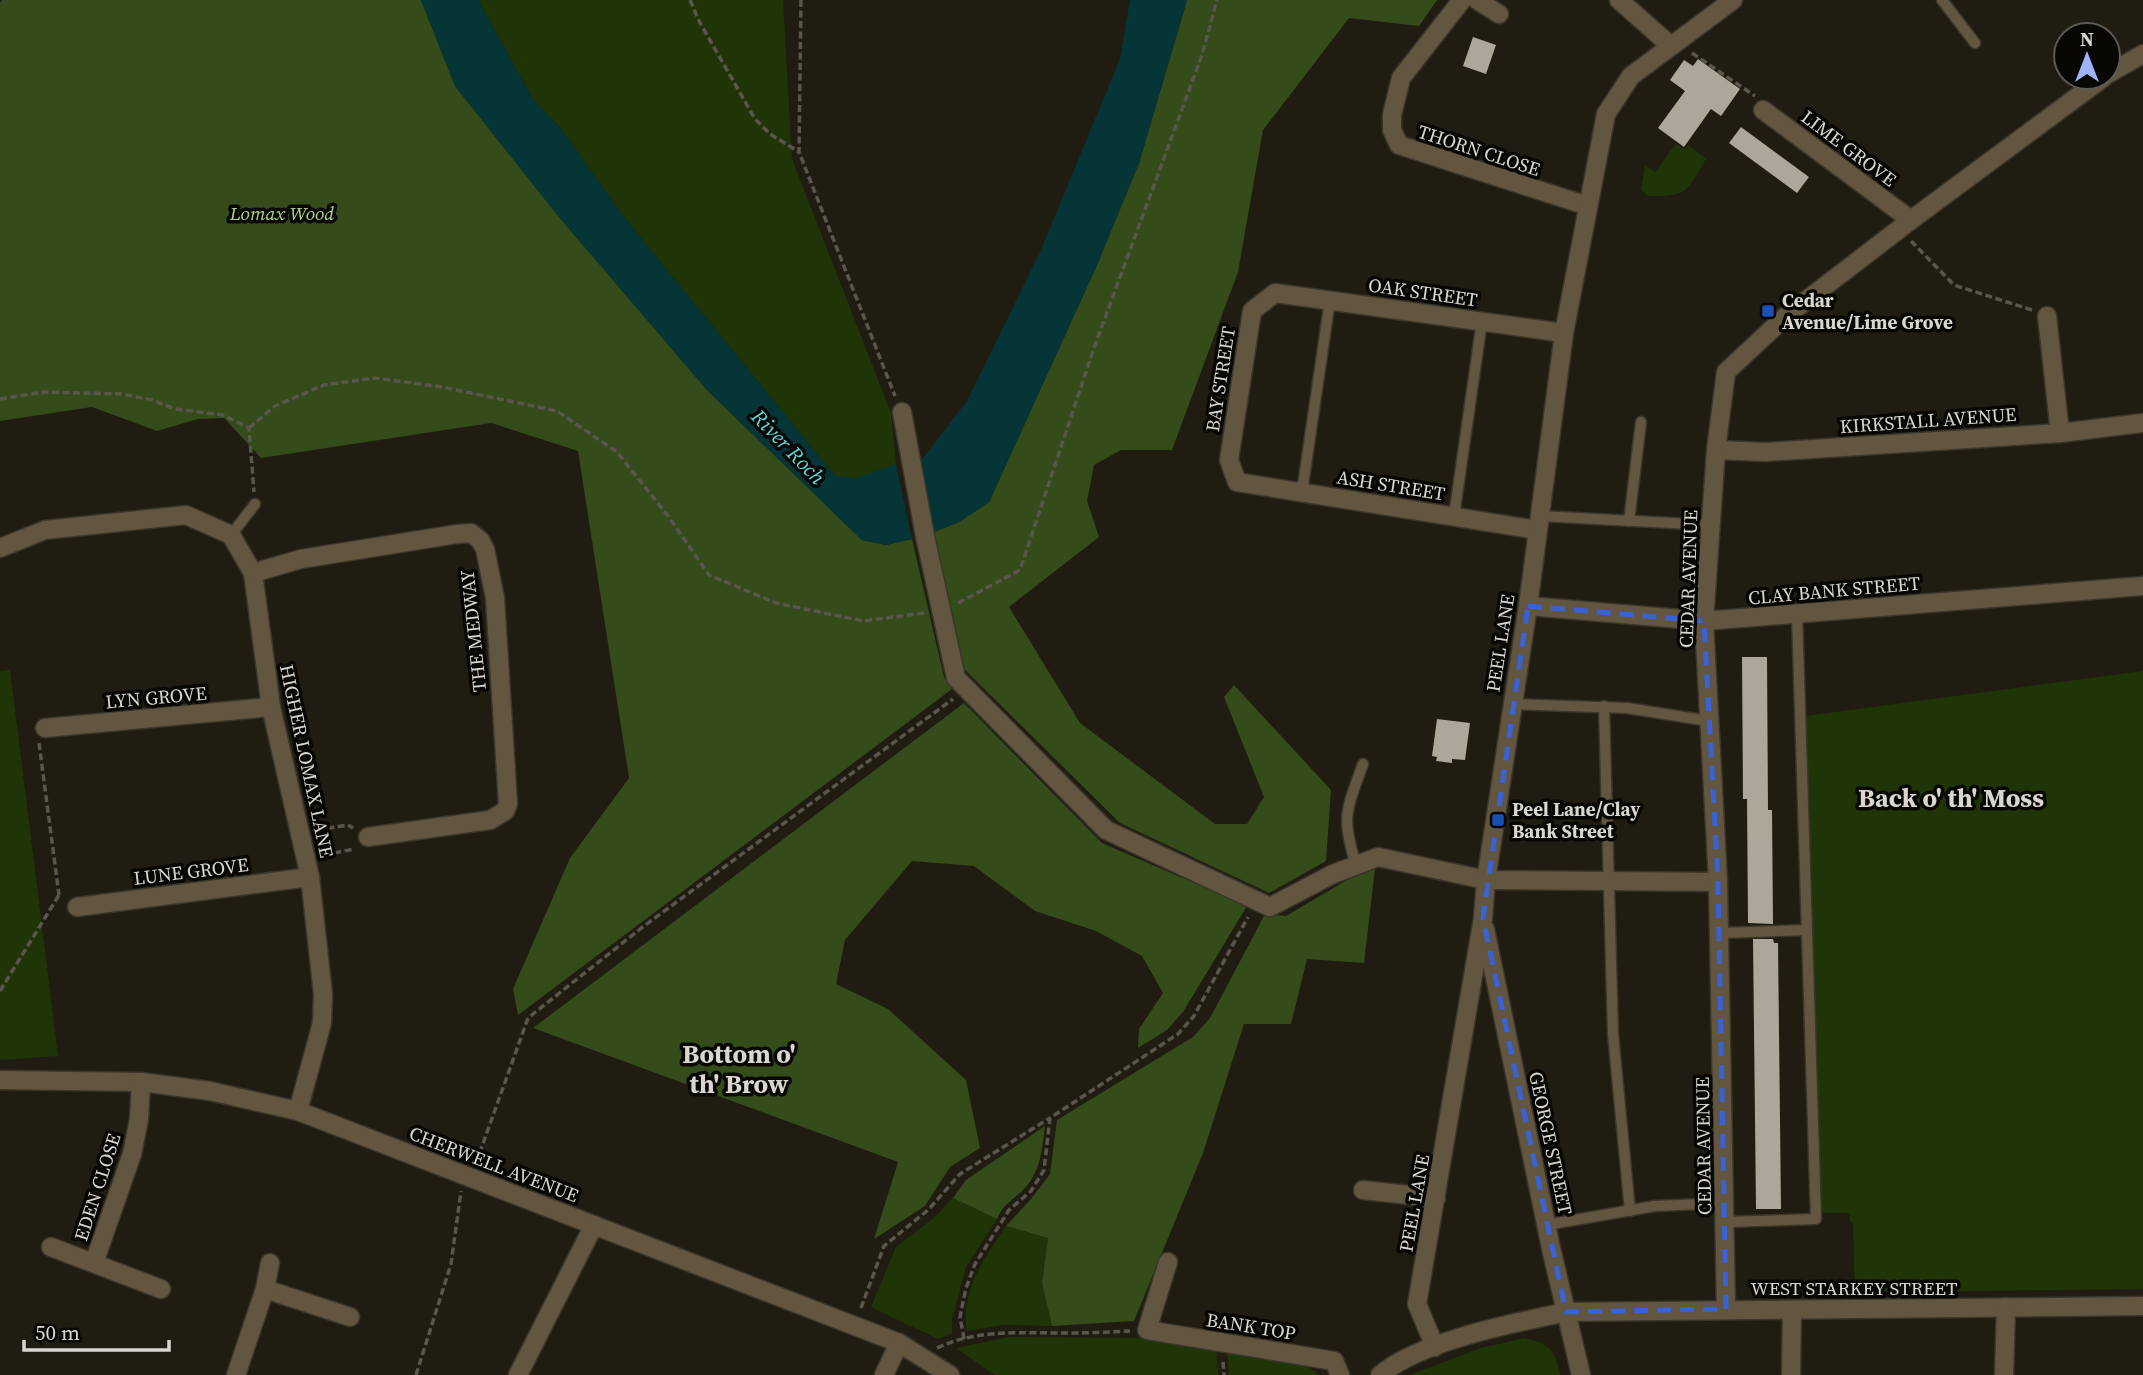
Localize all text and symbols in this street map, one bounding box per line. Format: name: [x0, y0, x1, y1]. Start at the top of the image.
north arrow: [2052, 21, 2122, 91]
text: N: [2080, 26, 2094, 52]
street label: LIME GROVE: [1796, 104, 1902, 192]
street label: THORN CLOSE: [1415, 118, 1543, 182]
park label: Lomax Wood: [229, 200, 334, 226]
street label: OAK STREET: [1367, 271, 1480, 313]
place label: Cedar Avenue/Lime Grove: [1782, 287, 1953, 335]
marker: Cedar Avenue/Lime Grove: [1760, 303, 1776, 319]
street label: BAY STREET: [1199, 324, 1241, 433]
street label: KIRKSTALL AVENUE: [1839, 401, 2017, 439]
water label: River Roch: [744, 402, 832, 491]
street label: ASH STREET: [1335, 464, 1448, 506]
street label: CEDAR AVENUE: [1673, 509, 1703, 649]
street label: THE MEDWAY: [454, 569, 492, 693]
street label: CLAY BANK STREET: [1747, 569, 1922, 610]
street label: PEEL LANE: [1479, 592, 1521, 694]
street label: HIGHER LOMAX LANE: [274, 662, 340, 860]
street label: LYN GROVE: [104, 680, 208, 714]
district label: Back o' th' Moss: [1858, 780, 2044, 816]
place label: Peel Lane/Clay Bank Street: [1512, 796, 1641, 844]
marker: Peel Lane/Clay Bank Street: [1490, 812, 1506, 828]
street label: LUNE GROVE: [132, 851, 250, 891]
district label: Bottom o' th' Brow: [682, 1036, 796, 1102]
street label: GEORGE STREET: [1523, 1069, 1579, 1217]
street label: CEDAR AVENUE: [1689, 1077, 1717, 1215]
street label: CHERWELL AVENUE: [406, 1120, 582, 1208]
street label: EDEN CLOSE: [67, 1130, 127, 1244]
street label: PEEL LANE: [1393, 1152, 1435, 1254]
street label: WEST STARKEY STREET: [1751, 1275, 1958, 1301]
street label: BANK TOP: [1205, 1306, 1297, 1346]
scale bar: [24, 1308, 170, 1352]
text: 50 m: [35, 1318, 80, 1347]

